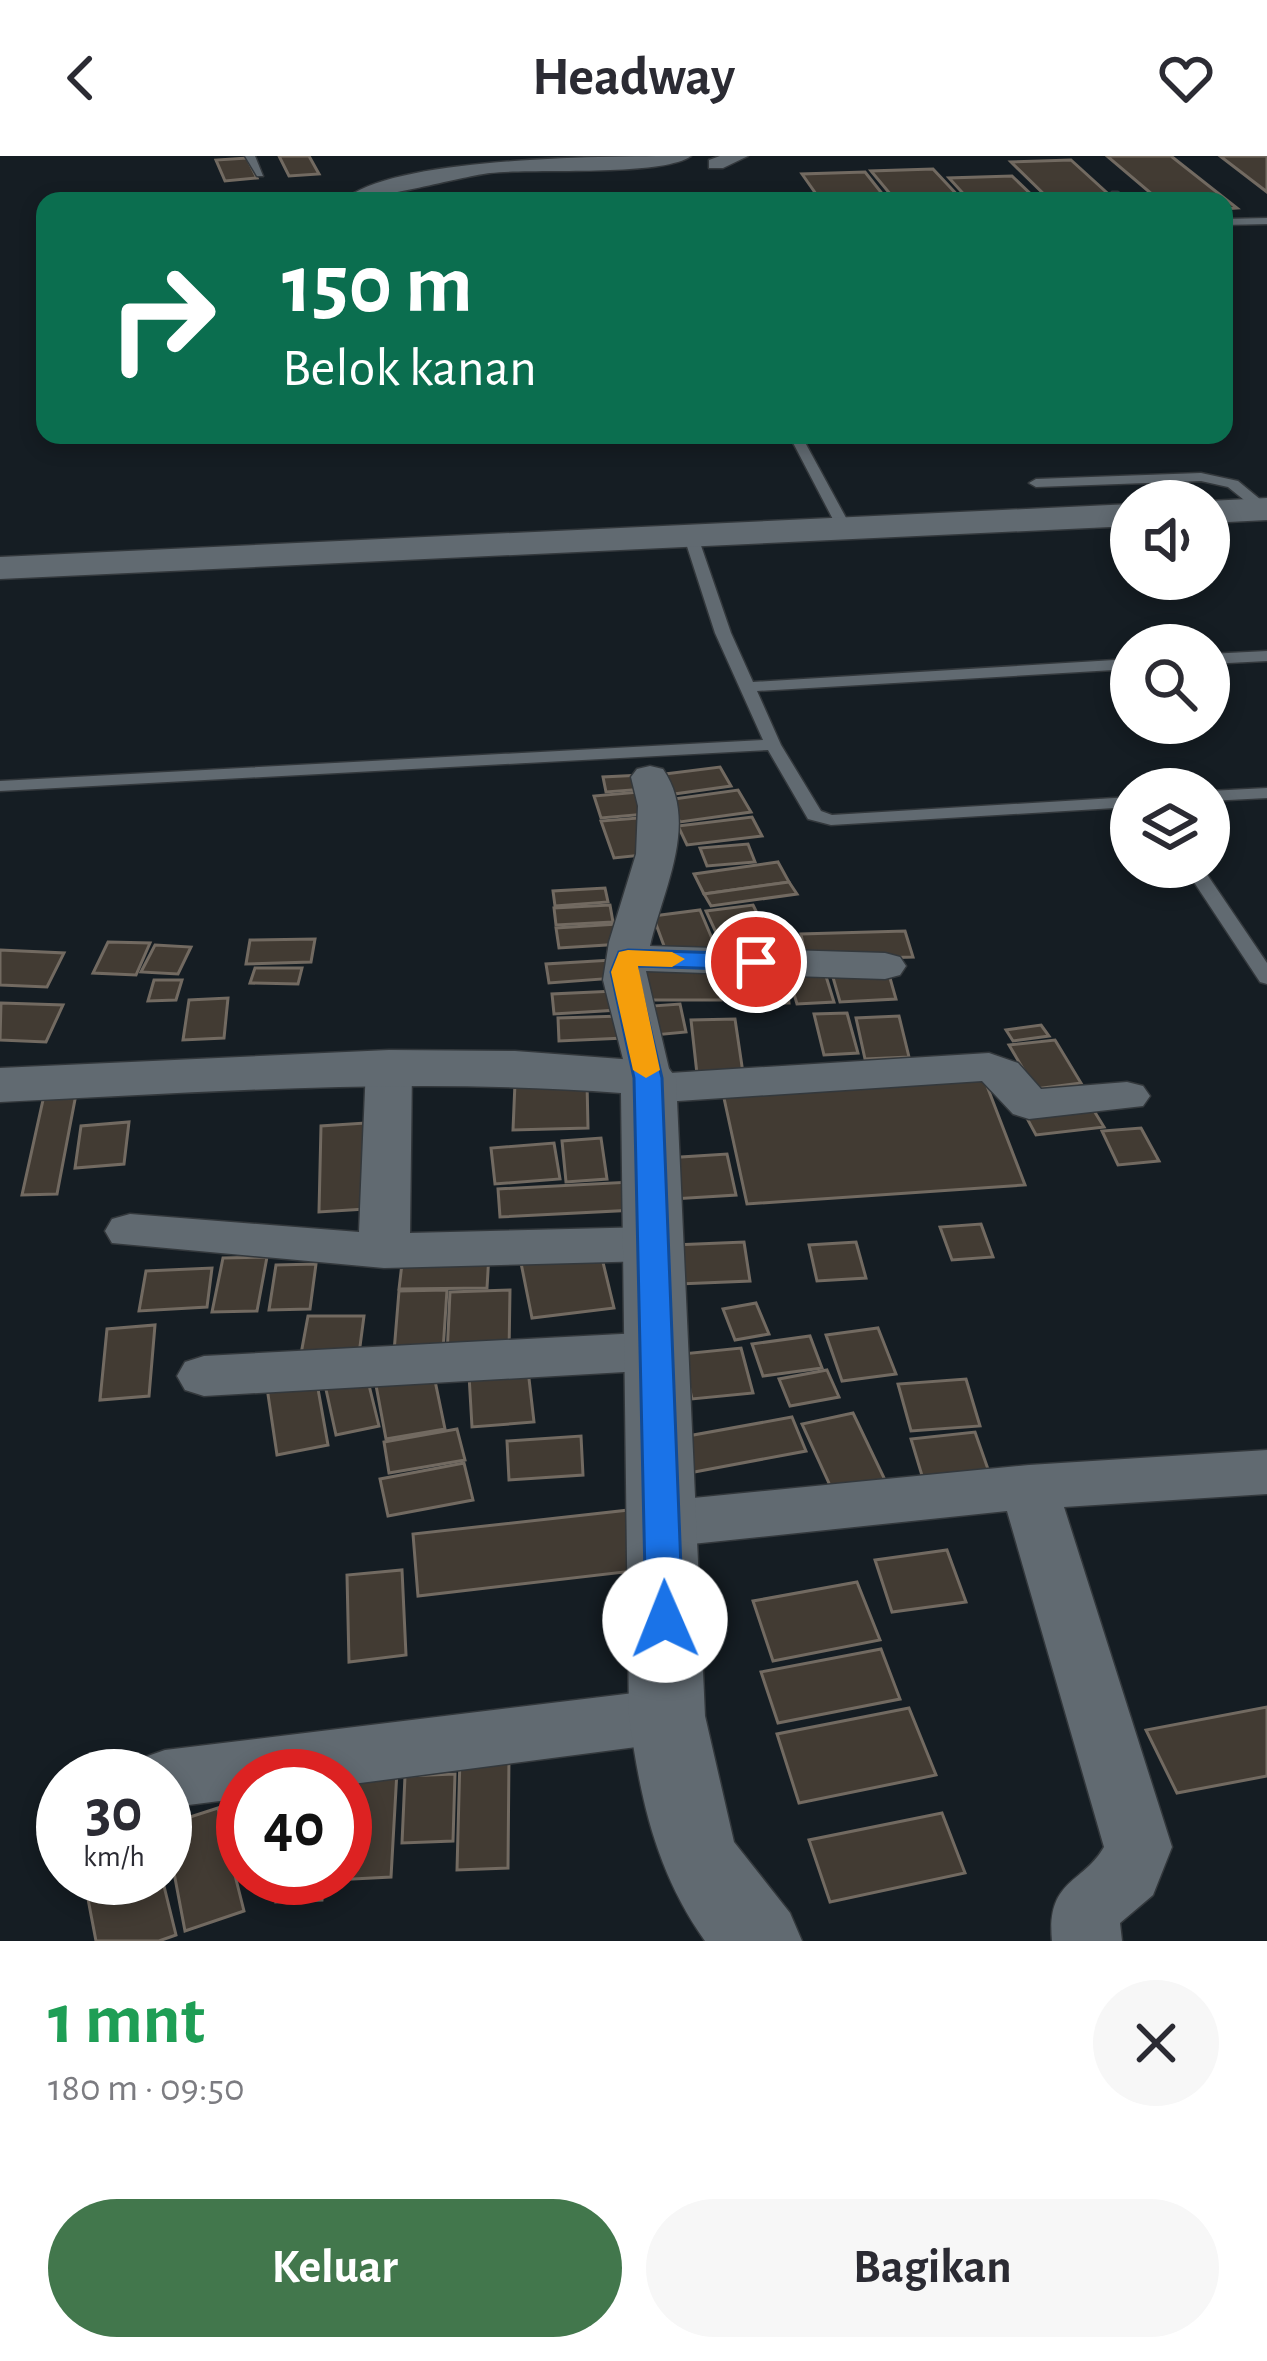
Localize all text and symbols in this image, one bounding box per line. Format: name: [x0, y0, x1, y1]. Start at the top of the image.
icon: back: [48, 45, 114, 111]
icon: heart: [1153, 45, 1219, 111]
text: Headway: [532, 51, 735, 105]
icon: right: [84, 240, 240, 396]
text: 150 m: [282, 244, 473, 328]
text: Belok kanan: [282, 342, 537, 396]
map controls: [1110, 480, 1230, 888]
button: sound: [1110, 480, 1230, 600]
button: search: [1110, 624, 1230, 744]
button: layers: [1110, 768, 1230, 888]
pin: [705, 911, 807, 1013]
icon: arrive: [723, 929, 789, 995]
position arrow: [602, 1557, 728, 1683]
speed limit sign: 40: [216, 1749, 372, 1905]
text: 30: [85, 1782, 143, 1842]
text: km/h: [83, 1842, 145, 1872]
button: close: [1093, 1980, 1219, 2106]
text: 1 mnt: [48, 1984, 205, 2056]
text: 180 m · 09:50: [48, 2069, 245, 2108]
button: Keluar: [48, 2199, 622, 2337]
button: Bagikan: [646, 2199, 1219, 2337]

